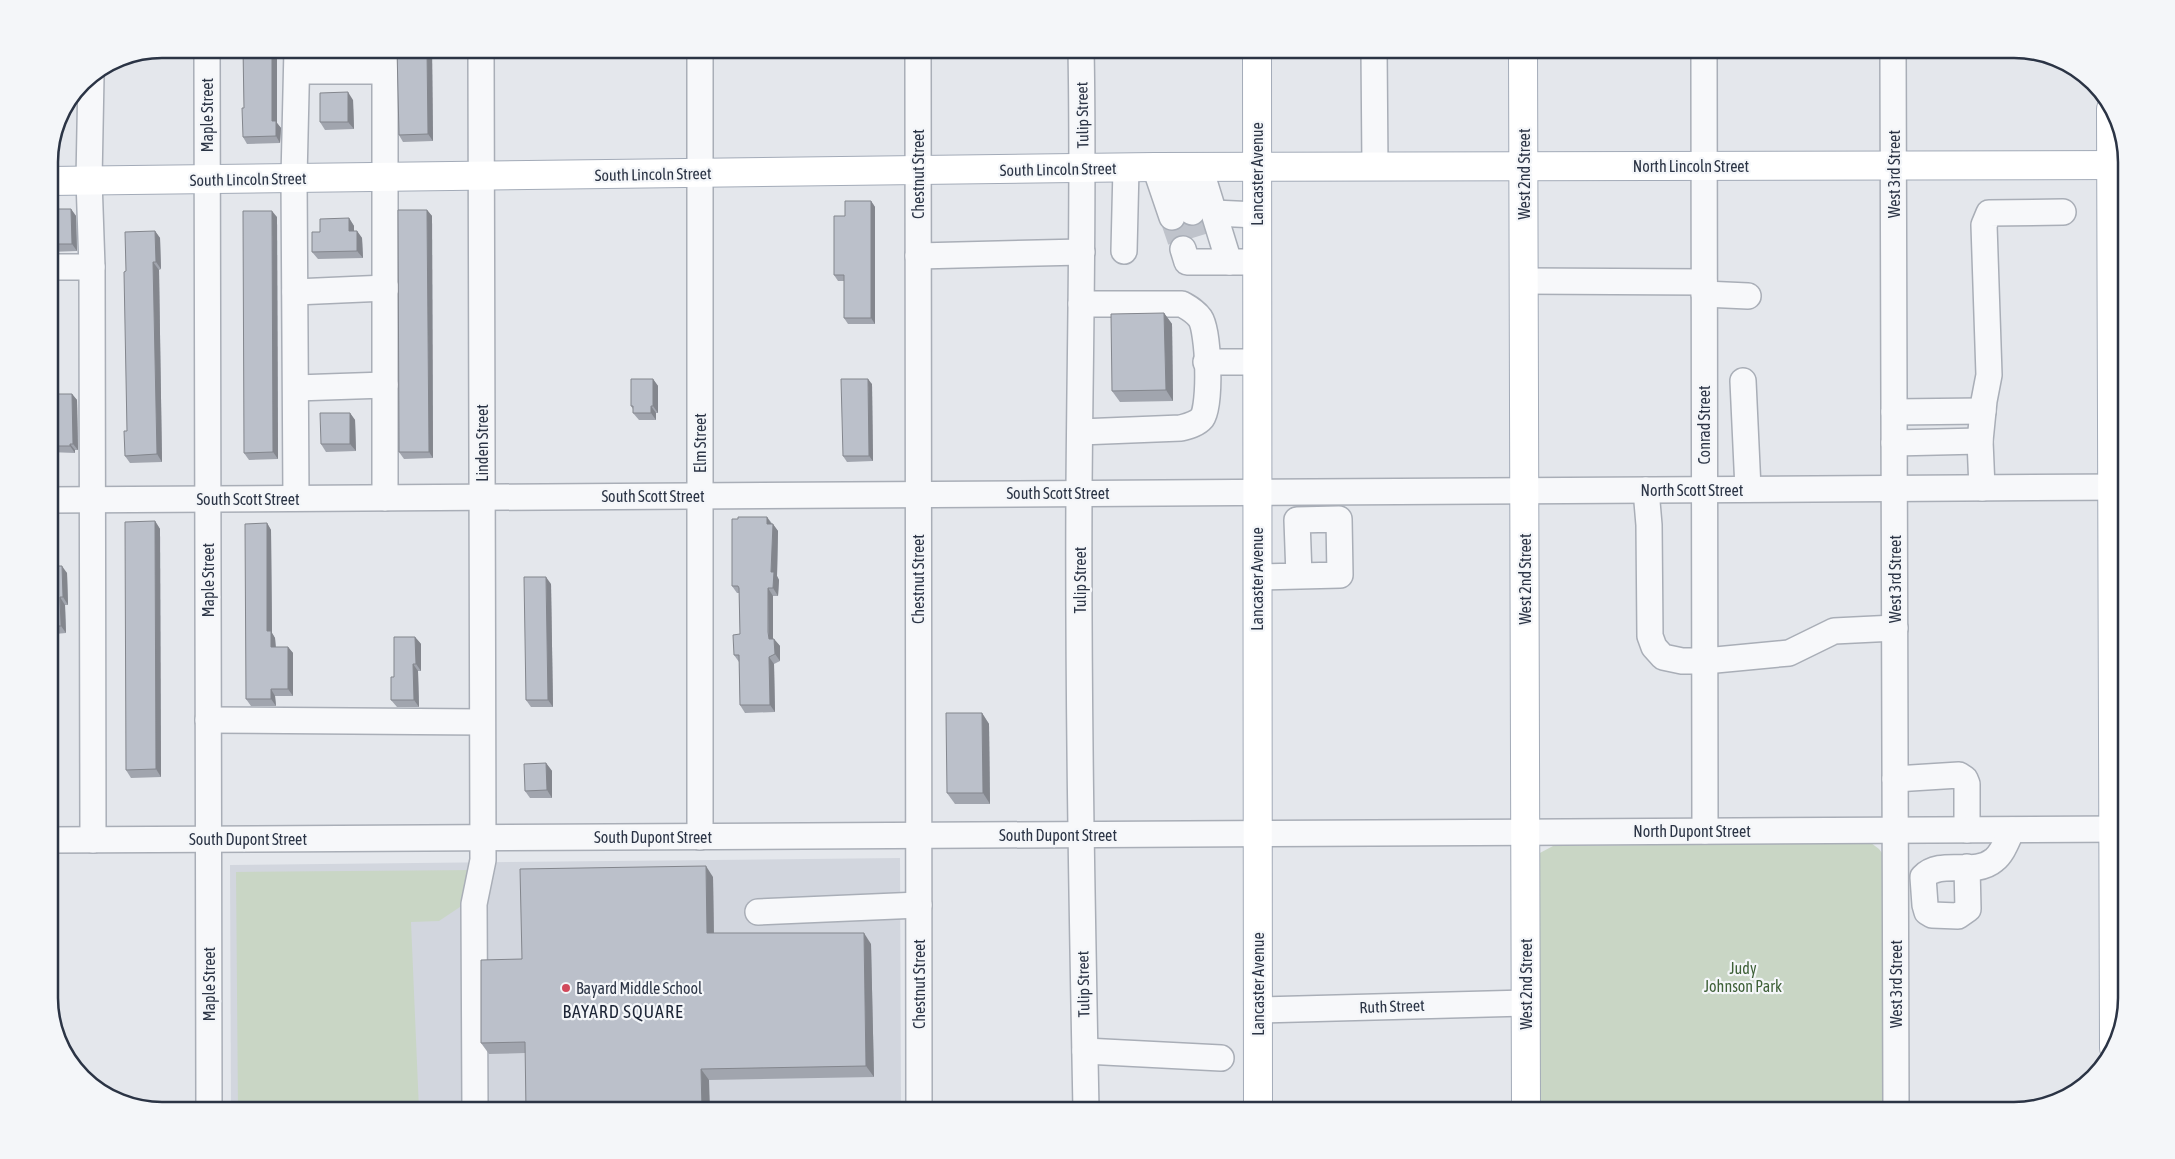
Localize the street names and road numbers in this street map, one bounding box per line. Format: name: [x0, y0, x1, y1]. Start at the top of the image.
street label: Maple Street: [198, 77, 217, 152]
street label: Tulip Street: [1072, 81, 1093, 149]
street label: Lancaster Avenue: [1248, 122, 1266, 226]
street label: West 2nd Street: [1515, 128, 1533, 220]
street label: Chestnut Street: [909, 129, 927, 219]
street label: West 3rd Street: [1885, 130, 1903, 218]
street label: North Lincoln Street: [1633, 157, 1750, 175]
street label: South Lincoln Street: [999, 159, 1117, 179]
street label: South Lincoln Street: [594, 164, 712, 184]
street label: South Lincoln Street: [189, 169, 307, 189]
street label: Conrad Street: [1695, 385, 1713, 465]
street label: Linden Street: [473, 404, 491, 482]
street label: Elm Street: [691, 413, 709, 473]
street label: North Scott Street: [1641, 481, 1744, 499]
street label: South Scott Street: [1006, 484, 1110, 502]
street label: South Scott Street: [601, 487, 705, 505]
street label: South Scott Street: [196, 490, 300, 508]
street label: Lancaster Avenue: [1248, 527, 1266, 631]
street label: West 2nd Street: [1516, 533, 1534, 625]
street label: Chestnut Street: [909, 534, 927, 624]
street label: West 3rd Street: [1886, 535, 1904, 623]
street label: Maple Street: [199, 542, 218, 617]
street label: Tulip Street: [1071, 546, 1090, 613]
street label: North Dupont Street: [1633, 822, 1751, 841]
street label: South Dupont Street: [999, 826, 1117, 845]
street label: South Dupont Street: [594, 828, 712, 847]
street label: South Dupont Street: [189, 830, 307, 849]
street label: Lancaster Avenue: [1249, 932, 1267, 1036]
street label: West 2nd Street: [1517, 938, 1535, 1030]
street label: Chestnut Street: [910, 939, 928, 1029]
street label: West 3rd Street: [1887, 940, 1905, 1028]
street label: Maple Street: [200, 946, 219, 1021]
street label: Tulip Street: [1073, 950, 1094, 1018]
street label: Ruth Street: [1359, 996, 1425, 1016]

